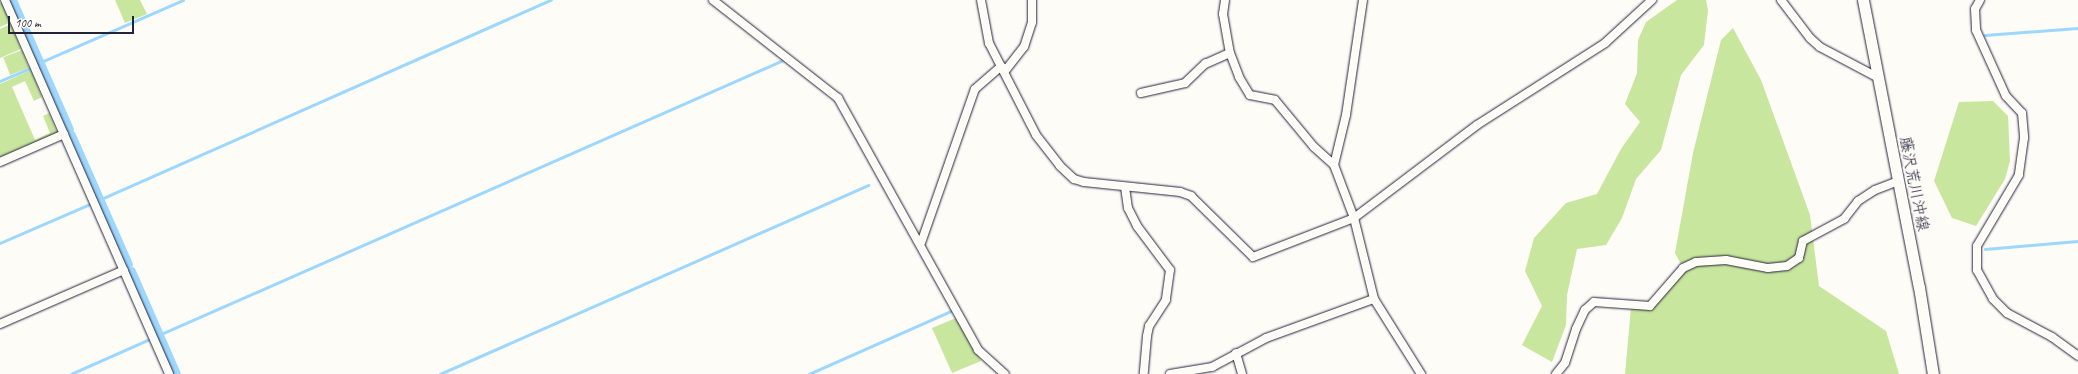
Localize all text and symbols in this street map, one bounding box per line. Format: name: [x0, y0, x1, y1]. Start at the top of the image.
scale bar: [10, 8, 136, 34]
text: 100 m: [15, 15, 41, 31]
street label: 藤沢荒川沖線: [1895, 135, 1933, 233]

